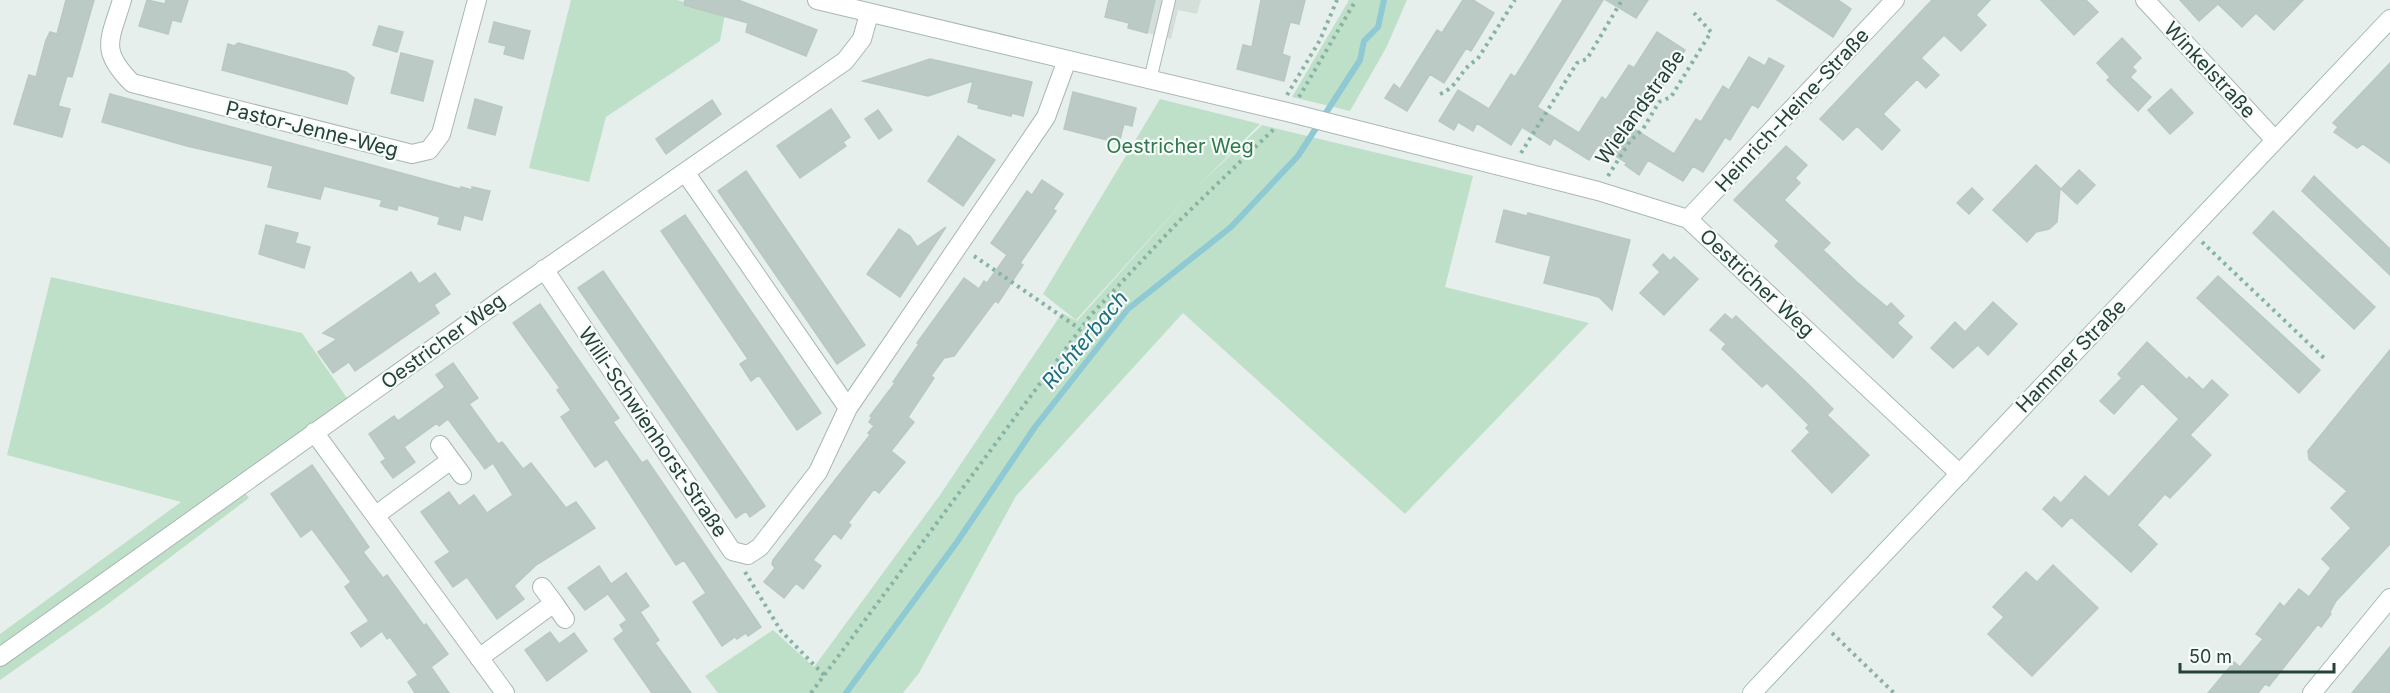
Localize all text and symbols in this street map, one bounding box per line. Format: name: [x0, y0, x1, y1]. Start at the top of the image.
street label: Winkelstraße: [2159, 17, 2261, 123]
street label: Heinrich-Heine-Straße: [1710, 23, 1874, 197]
street label: Wielandstraße: [1590, 45, 1690, 169]
street label: Pastor-Jenne-Weg: [223, 96, 401, 162]
park label: Oestricher Weg: [1106, 134, 1254, 158]
street label: Oestricher Weg: [1695, 224, 1819, 342]
water label: Richterbach: [1036, 286, 1133, 394]
street label: Oestricher Weg: [376, 288, 510, 394]
street label: Hammer Straße: [2011, 294, 2131, 418]
street label: Willi-Schwienhorst-Straße: [574, 322, 732, 542]
scale bar: [2180, 636, 2334, 674]
text: 50 m: [2189, 646, 2232, 667]

